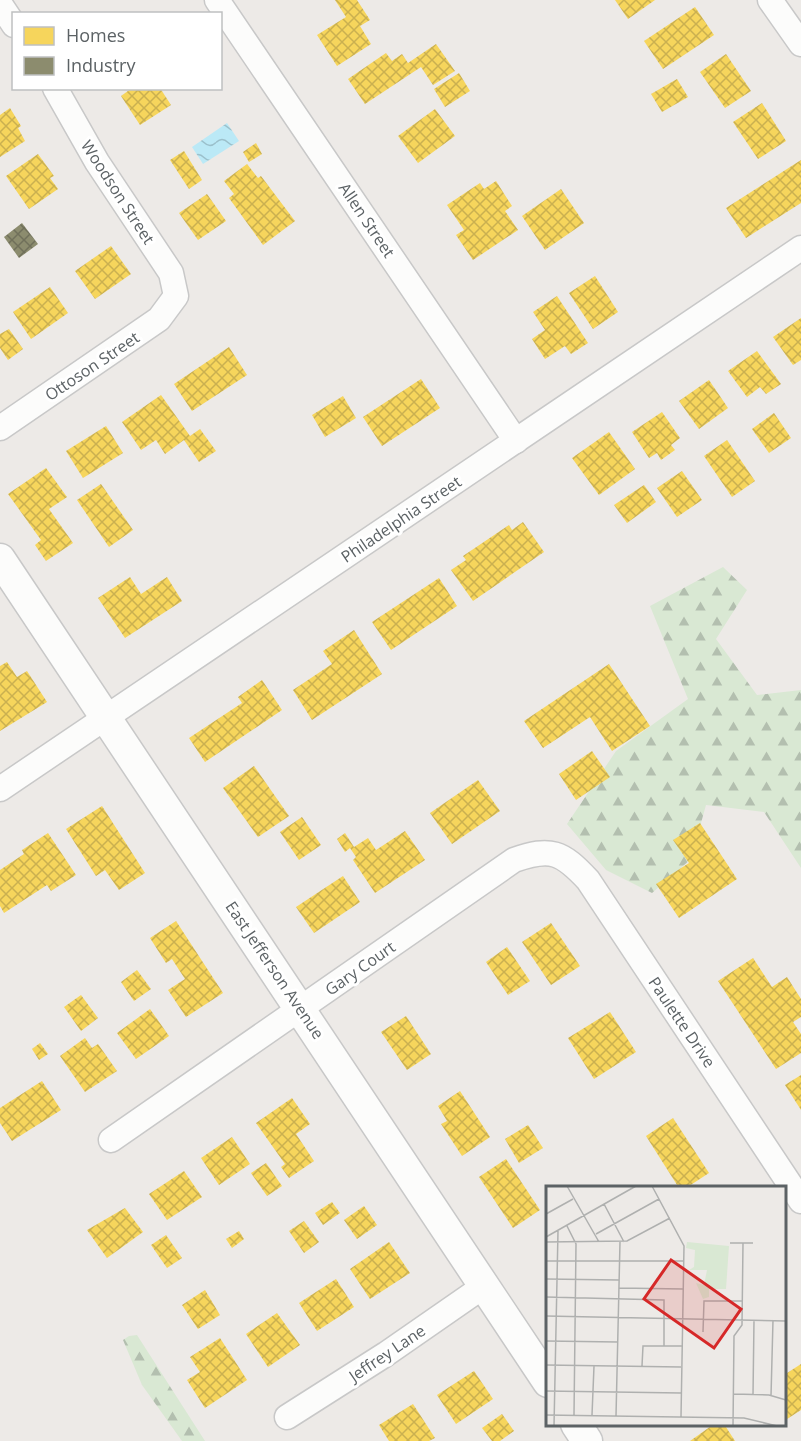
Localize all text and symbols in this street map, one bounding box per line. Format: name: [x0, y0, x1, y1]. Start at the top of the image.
legend: [12, 12, 222, 90]
text: Homes: [66, 23, 125, 47]
text: Industry: [66, 53, 136, 77]
street label: Woodson Street: [76, 136, 160, 248]
street label: Allen Street: [334, 178, 400, 262]
street label: Ottoson Street: [41, 326, 144, 406]
street label: Philadelphia Street: [337, 470, 466, 567]
street label: East Jefferson Avenue: [221, 897, 329, 1043]
street label: Gary Court: [321, 936, 400, 1000]
street label: Paulette Drive: [644, 972, 721, 1072]
inset map: [546, 1186, 786, 1426]
street label: Jeffrey Lane: [343, 1319, 430, 1388]

